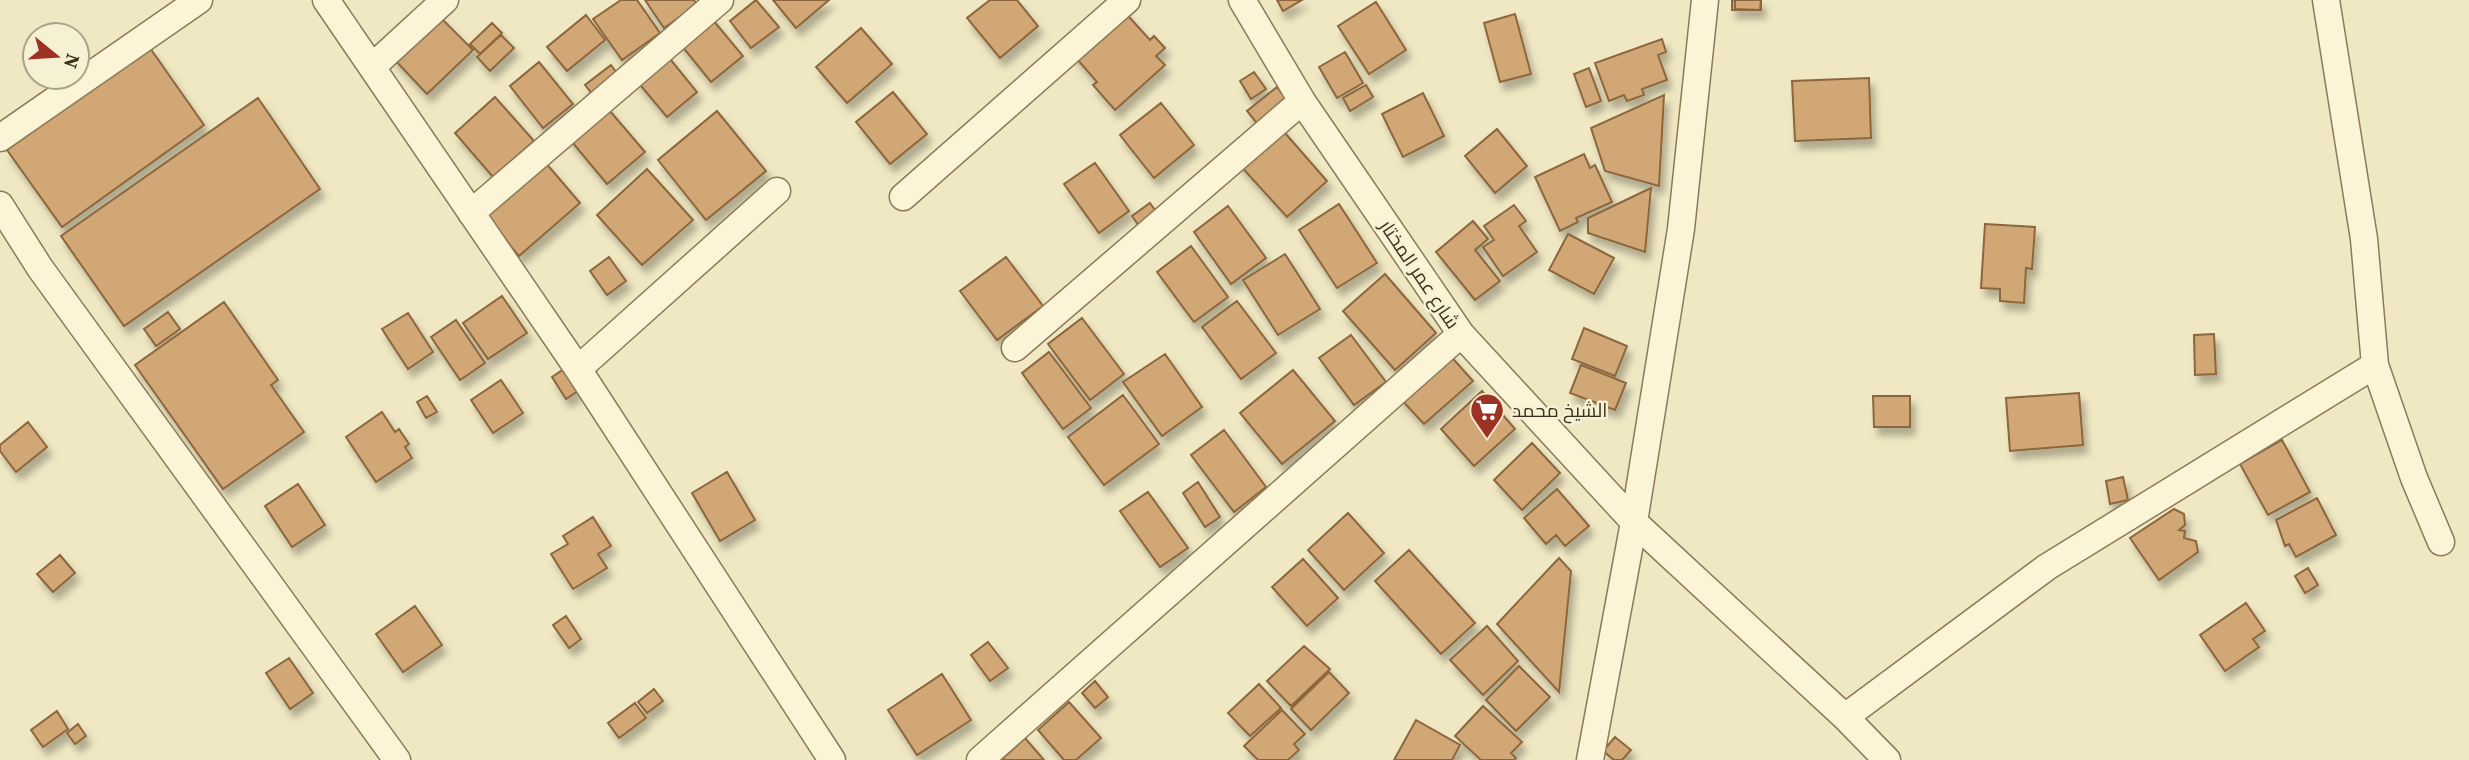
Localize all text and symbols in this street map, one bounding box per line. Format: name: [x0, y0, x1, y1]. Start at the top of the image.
north arrow: [21, 21, 91, 91]
text: N: [58, 51, 87, 72]
street label: شارع عمر المختار: [1373, 214, 1466, 334]
supermarket icon: الشيخ محمد: [1468, 391, 1506, 440]
place label: الشيخ محمد: [1512, 397, 1607, 424]

